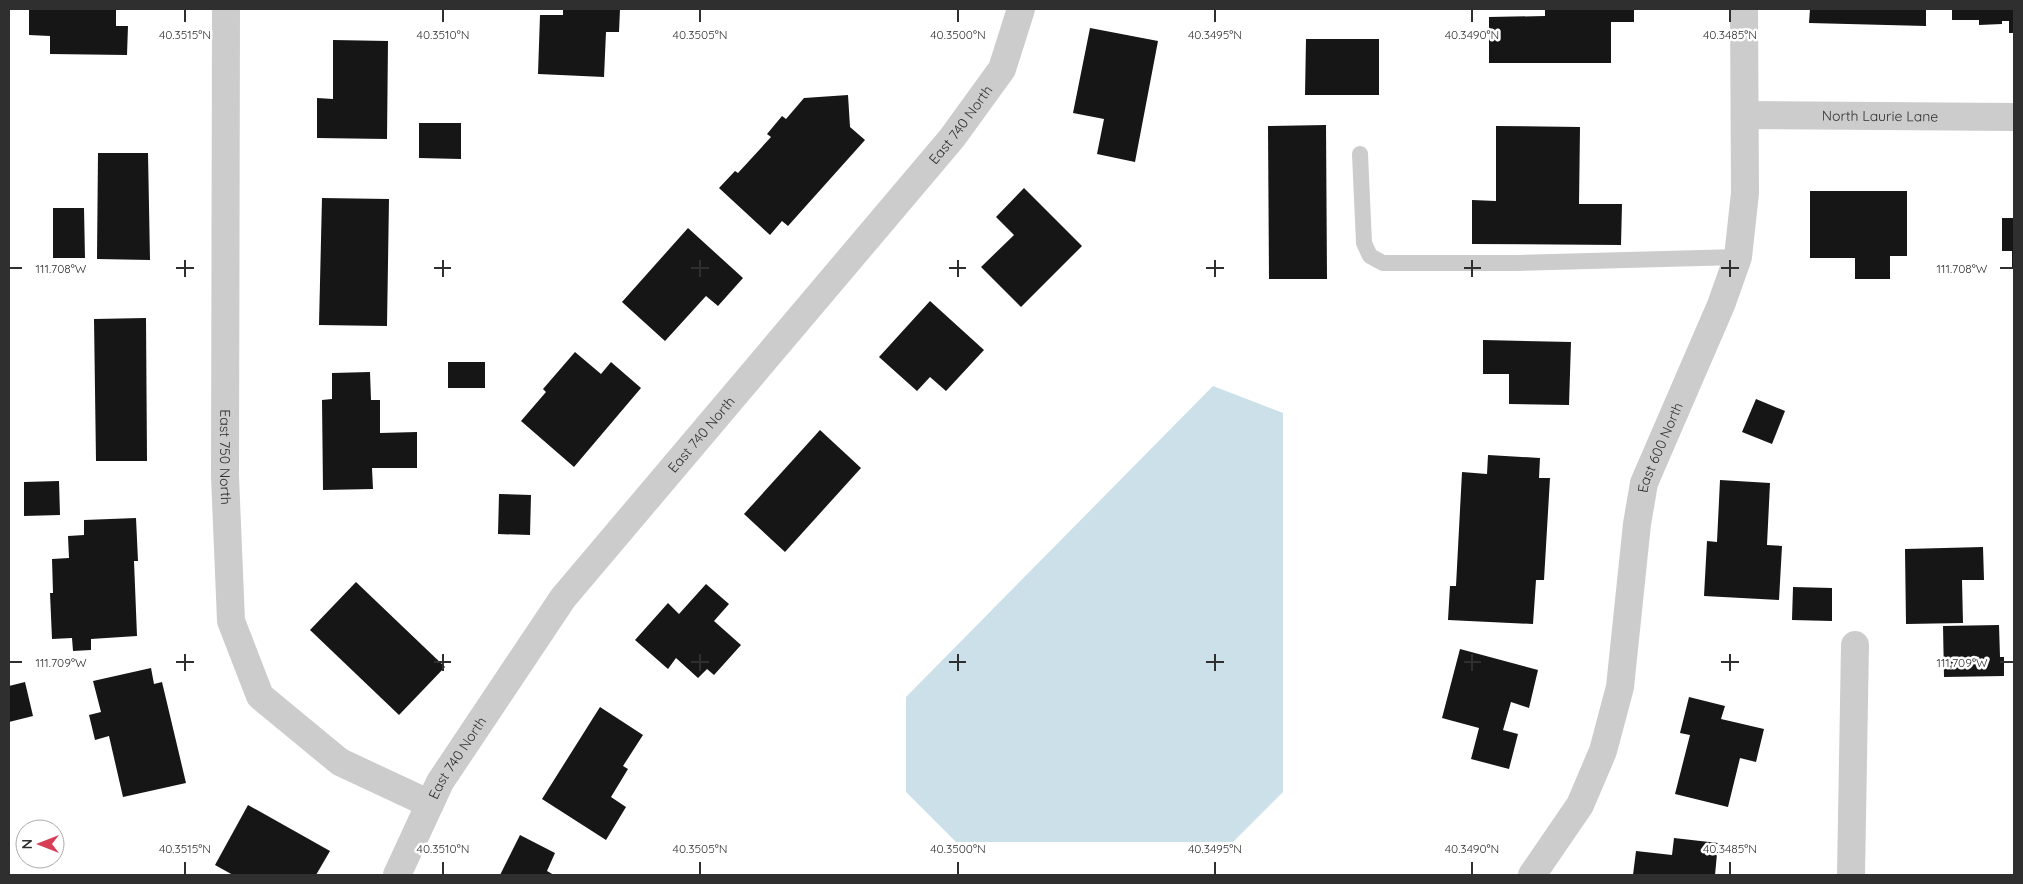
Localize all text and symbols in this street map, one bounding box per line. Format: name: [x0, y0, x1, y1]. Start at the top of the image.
text: 40.3515°N: [159, 27, 211, 42]
text: 40.3510°N: [417, 27, 469, 42]
text: 40.3505°N: [673, 27, 727, 42]
text: 40.3500°N: [930, 27, 986, 42]
text: 40.3495°N: [1188, 27, 1242, 42]
text: 40.3490°N: [1445, 27, 1499, 42]
text: 40.3485°N: [1703, 27, 1757, 42]
street label: East 740 North: [925, 82, 996, 168]
street label: North Laurie Lane: [1822, 107, 1938, 125]
text: 111.708°W: [36, 261, 87, 276]
text: 111.708°W: [1937, 261, 1988, 276]
street label: East 740 North: [664, 393, 739, 476]
street label: East 600 North: [1634, 400, 1687, 494]
street label: East 750 North: [216, 409, 235, 505]
text: 111.709°W: [35, 655, 87, 670]
text: 111.709°W: [1936, 655, 1988, 670]
street label: East 740 North: [424, 713, 490, 802]
north arrow: [15, 819, 65, 869]
text: N: [18, 839, 36, 849]
text: 40.3515°N: [159, 841, 211, 856]
text: 40.3510°N: [417, 841, 469, 856]
text: 40.3505°N: [673, 841, 727, 856]
text: 40.3500°N: [930, 841, 986, 856]
text: 40.3495°N: [1188, 841, 1242, 856]
text: 40.3490°N: [1445, 841, 1499, 856]
text: 40.3485°N: [1703, 841, 1757, 856]

